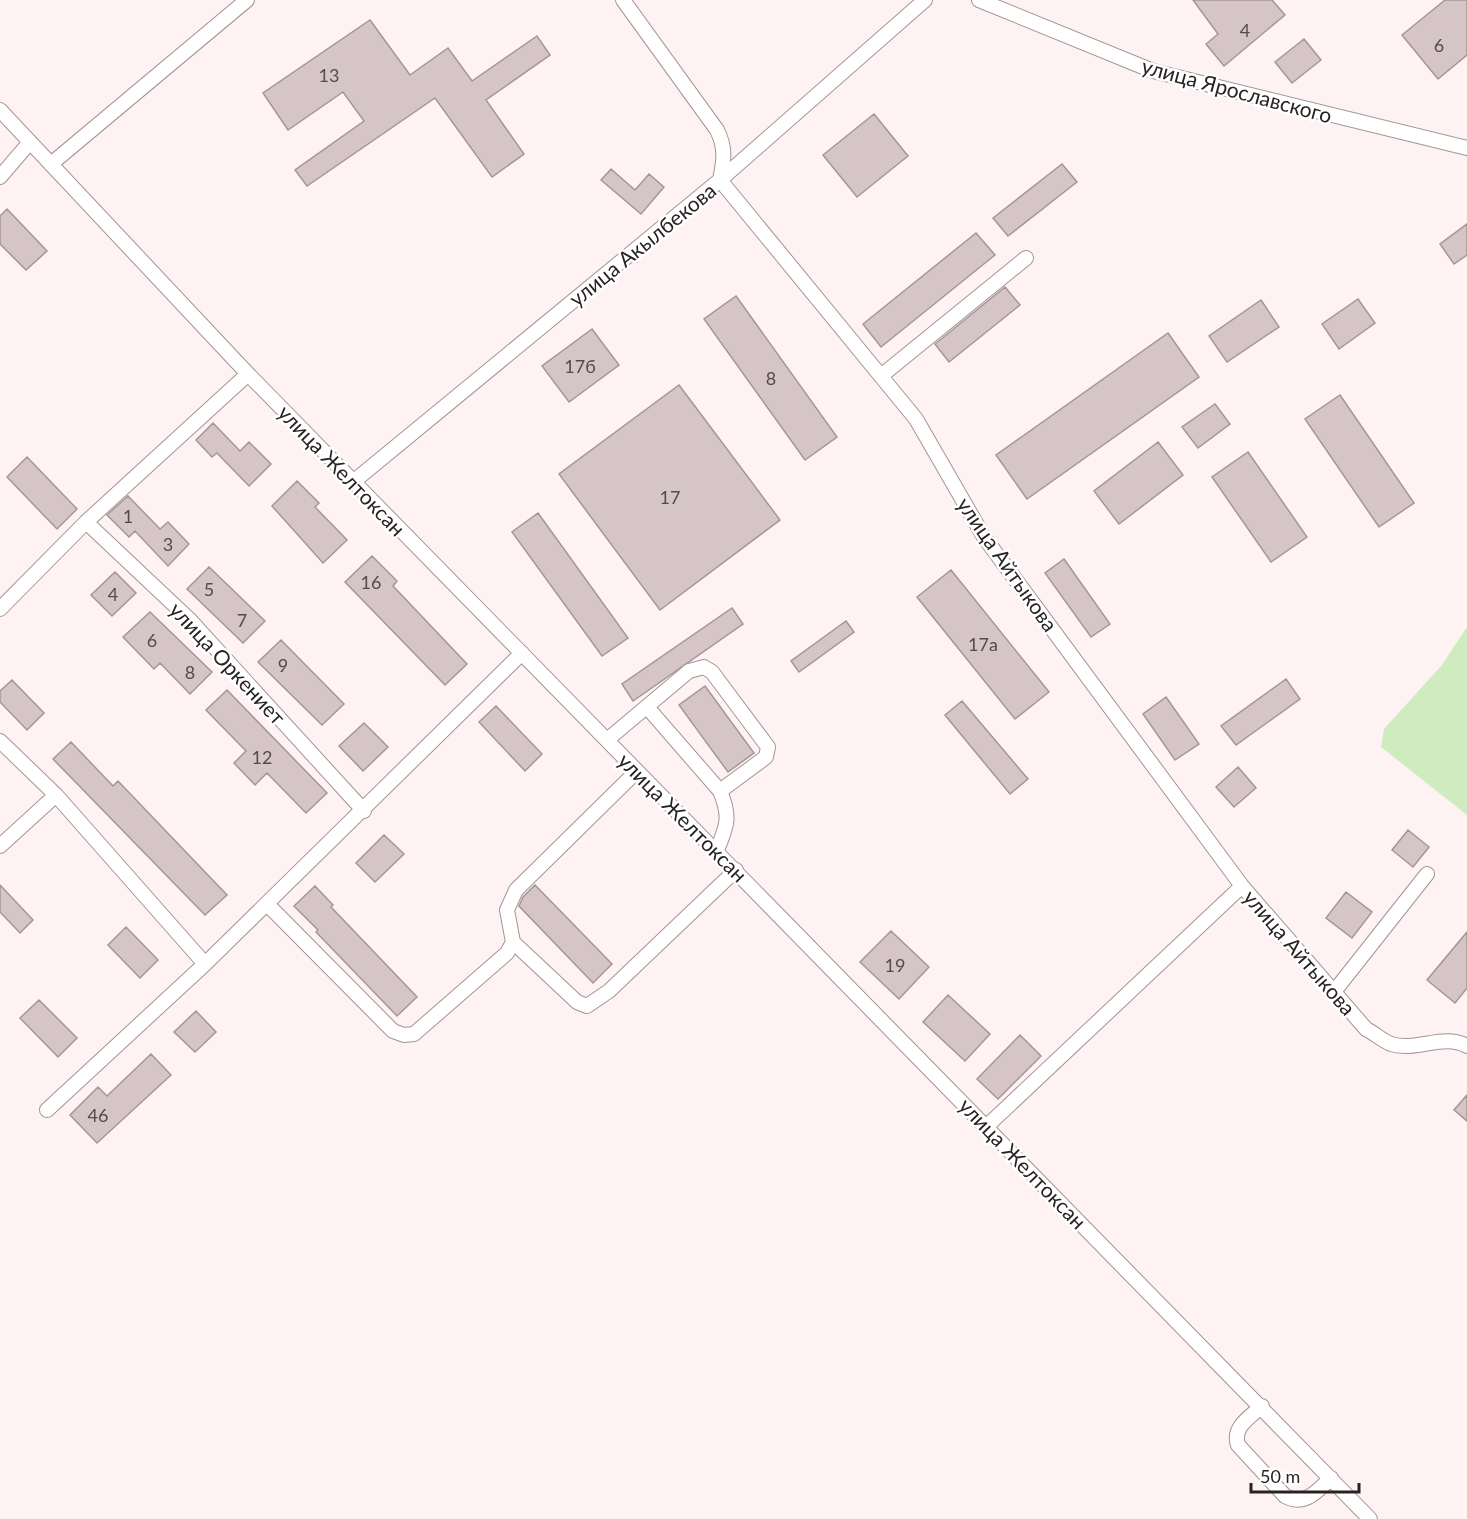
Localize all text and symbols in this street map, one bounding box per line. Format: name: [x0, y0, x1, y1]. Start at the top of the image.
house number: 4: [1240, 19, 1250, 41]
house number: 6: [1434, 34, 1444, 56]
street label: улица Ярославского: [1139, 53, 1335, 127]
house number: 13: [319, 64, 339, 86]
street label: улица Акылбекова: [564, 177, 720, 311]
house number: 17б: [564, 355, 596, 377]
house number: 8: [766, 367, 776, 389]
street label: улица Желтоксан: [273, 399, 411, 541]
house number: 17: [660, 486, 680, 508]
street label: улица Айтыкова: [952, 492, 1064, 636]
house number: 1: [123, 505, 133, 527]
house number: 3: [163, 533, 173, 555]
house number: 16: [361, 571, 381, 593]
house number: 5: [204, 578, 214, 600]
house number: 4: [108, 583, 118, 605]
street label: улица Оркениет: [165, 597, 291, 730]
house number: 7: [237, 609, 247, 631]
house number: 6: [147, 629, 157, 651]
house number: 17а: [968, 633, 998, 655]
house number: 9: [278, 654, 288, 676]
house number: 8: [185, 661, 195, 683]
house number: 12: [252, 746, 272, 768]
street label: улица Желтоксан: [613, 747, 753, 887]
street label: улица Айтыкова: [1239, 884, 1361, 1020]
house number: 19: [885, 954, 905, 976]
street label: улица Желтоксан: [954, 1092, 1092, 1234]
house number: 46: [88, 1104, 108, 1126]
scale bar: [1251, 1456, 1359, 1494]
text: 50 m: [1260, 1465, 1300, 1487]

